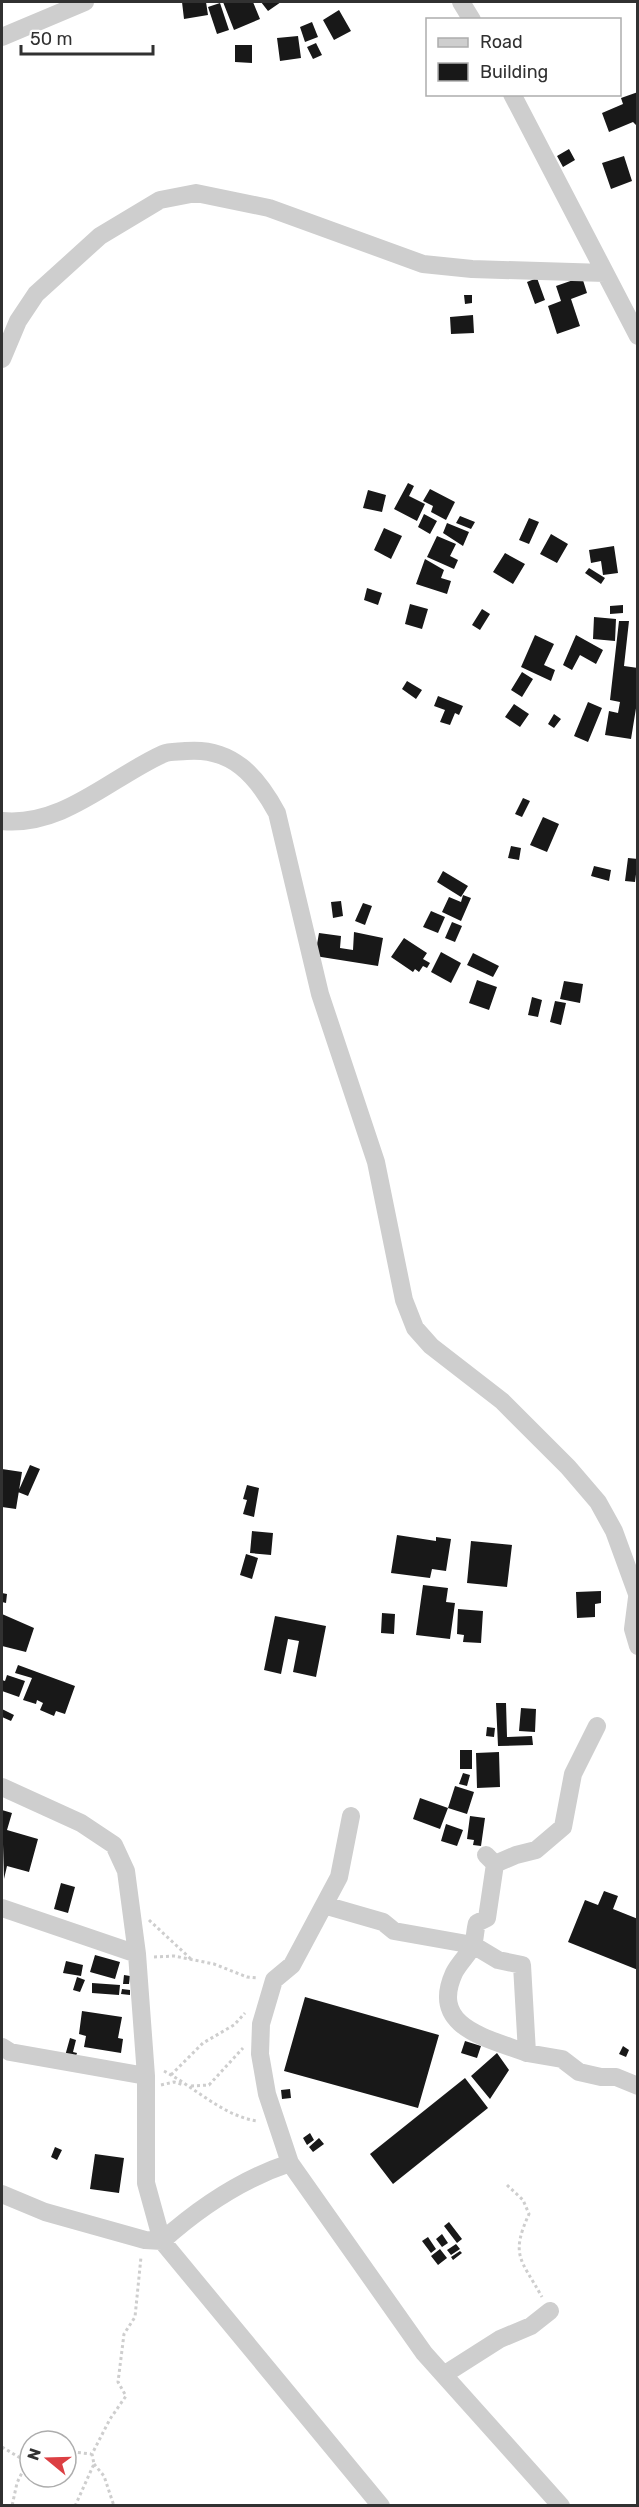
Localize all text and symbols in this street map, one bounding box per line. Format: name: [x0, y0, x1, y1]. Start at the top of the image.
scale bar: [21, 18, 153, 56]
legend: [426, 18, 621, 96]
text: 50 m: [30, 28, 73, 50]
text: Road: [480, 31, 523, 53]
text: Building: [480, 61, 548, 83]
north arrow: [18, 2429, 78, 2489]
text: N: [23, 2446, 45, 2463]

